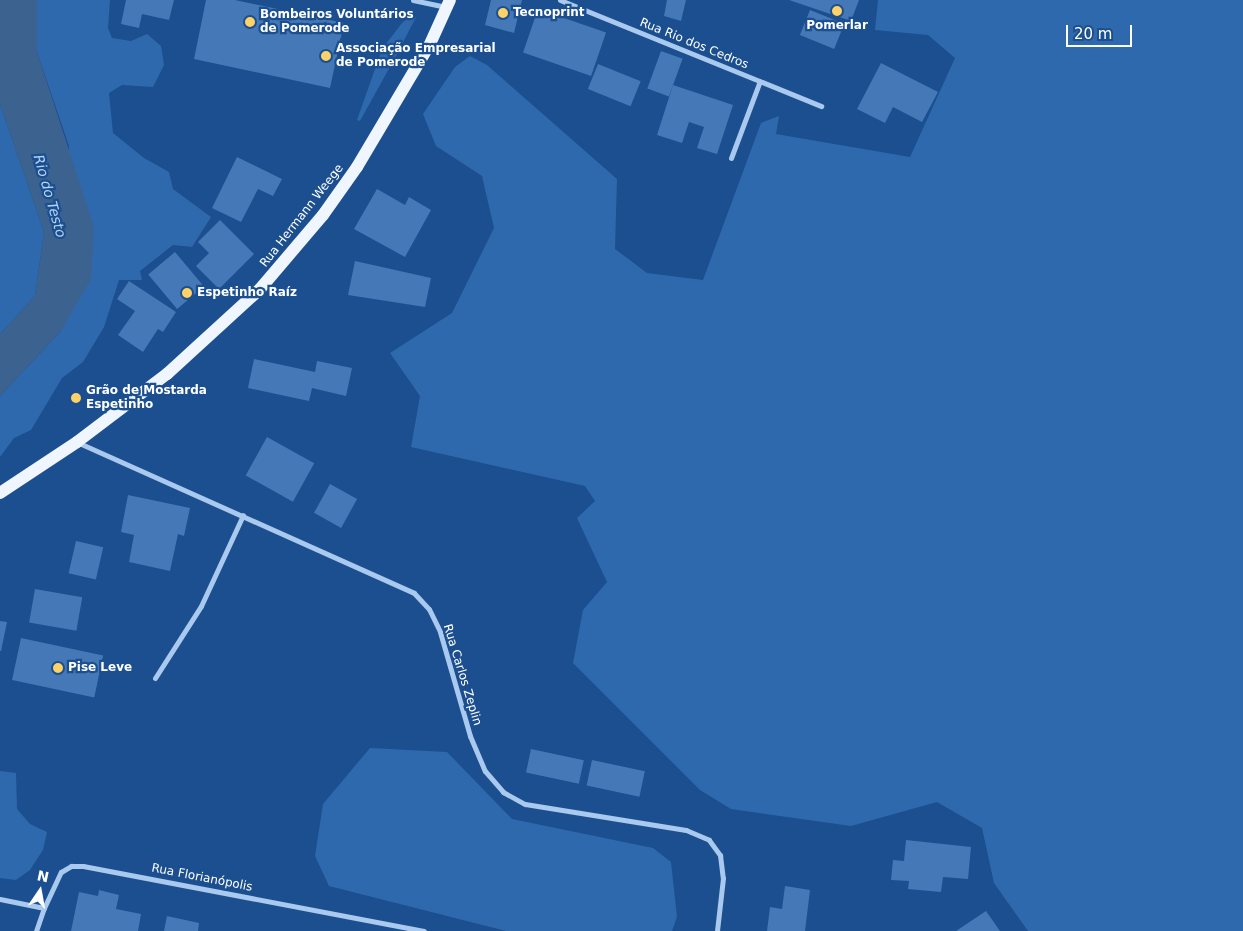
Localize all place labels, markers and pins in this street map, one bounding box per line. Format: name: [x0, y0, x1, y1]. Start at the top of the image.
marker: Pomerlar: [831, 5, 843, 17]
place label: Tecnoprint: [513, 6, 585, 20]
marker: Tecnoprint: [497, 7, 509, 19]
place label: Bombeiros Voluntários de Pomerode: [260, 8, 414, 36]
marker: Bombeiros Voluntários de Pomerode: [244, 16, 256, 28]
place label: Pomerlar: [806, 19, 868, 33]
place label: Associação Empresarial de Pomerode: [336, 42, 496, 70]
marker: Associação Empresarial de Pomerode: [320, 50, 332, 62]
place label: Espetinho Raíz: [197, 286, 297, 300]
marker: Espetinho Raíz: [181, 287, 193, 299]
place label: Grão de Mostarda Espetinho: [86, 384, 207, 412]
marker: Grão de Mostarda Espetinho: [70, 392, 82, 404]
place label: Pise Leve: [68, 661, 132, 675]
marker: Pise Leve: [52, 662, 64, 674]

